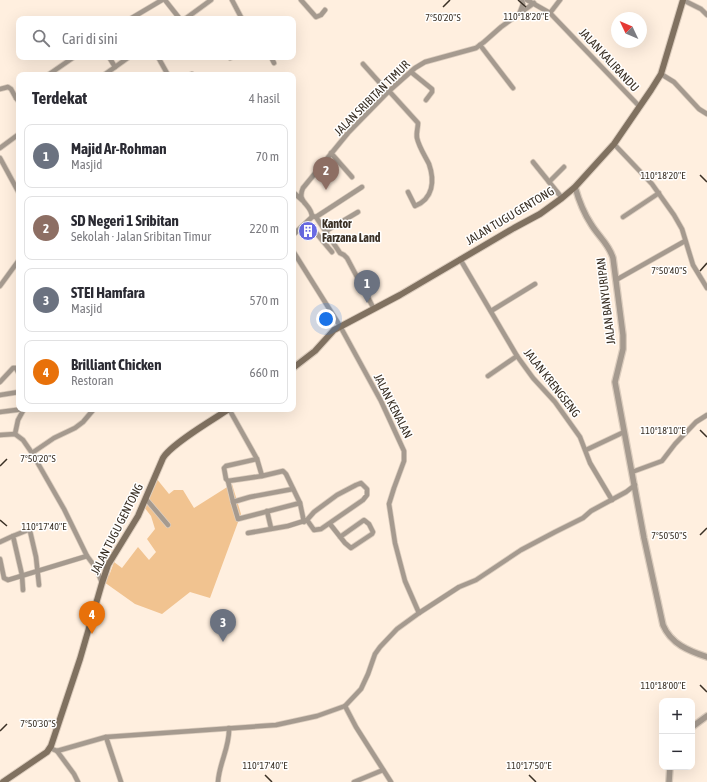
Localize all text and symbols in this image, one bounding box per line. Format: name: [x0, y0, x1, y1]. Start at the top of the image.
text: 110°18'20"E: [504, 11, 549, 22]
text: 7°50'20"S: [425, 12, 461, 23]
north arrow: [611, 12, 647, 48]
search box: [16, 16, 296, 60]
street label: JALAN KALIRANDU: [576, 26, 642, 94]
icon: search: [30, 27, 52, 49]
text: Cari di sini: [62, 30, 118, 47]
street label: JALAN SRIBITAN TIMUR: [331, 57, 413, 139]
text: Terdekat: [32, 88, 87, 108]
text: 4 hasil: [249, 91, 280, 106]
text: Majid Ar-Rohman: [71, 140, 167, 157]
text: 1: [43, 149, 49, 164]
text: 70 m: [256, 149, 279, 164]
text: Masjid: [71, 157, 103, 172]
pin: 2: [313, 157, 339, 190]
text: 110°18'20"E: [641, 170, 686, 181]
street label: JALAN TUGU GENTONG: [463, 184, 557, 248]
text: SD Negeri 1 Sribitan: [71, 212, 179, 229]
place label: Kantor Farzana Land: [322, 217, 381, 245]
building icon: Kantor Farzana Land: [297, 220, 319, 242]
text: 2: [43, 221, 49, 236]
text: 220 m: [250, 221, 279, 236]
text: Sekolah · Jalan Sribitan Timur: [71, 229, 211, 244]
street label: JALAN BANYURIPAN: [594, 257, 618, 345]
text: 7°50'40"S: [651, 265, 687, 276]
pin: 1: [354, 270, 380, 303]
text: STEI Hamfara: [71, 284, 145, 301]
text: 3: [43, 293, 49, 308]
text: 570 m: [250, 293, 279, 308]
text: Masjid: [71, 301, 103, 316]
your location: [316, 309, 336, 329]
street label: JALAN KRENGSENG: [521, 346, 583, 420]
text: Brilliant Chicken: [71, 356, 161, 373]
text: 4: [43, 365, 49, 380]
text: 660 m: [250, 365, 279, 380]
street label: JALAN KENALAN: [371, 371, 415, 441]
text: Restoran: [71, 373, 114, 388]
text: 110°18'10"E: [641, 425, 686, 436]
text: 7°50'20"S: [20, 453, 56, 464]
street label: JALAN TUGU GENTONG: [88, 481, 146, 577]
text: 110°17'40"E: [22, 521, 67, 532]
text: 7°50'50"S: [651, 530, 687, 541]
pin: 4: [79, 601, 105, 634]
pin: 3: [210, 609, 236, 642]
text: 110°18'00"E: [641, 680, 686, 691]
map controls: [659, 698, 695, 770]
button: +: [659, 698, 695, 734]
text: 7°50'30"S: [20, 718, 56, 729]
button: −: [659, 734, 695, 770]
text: 110°17'40"E: [243, 760, 288, 771]
text: 110°17'50"E: [507, 760, 552, 771]

